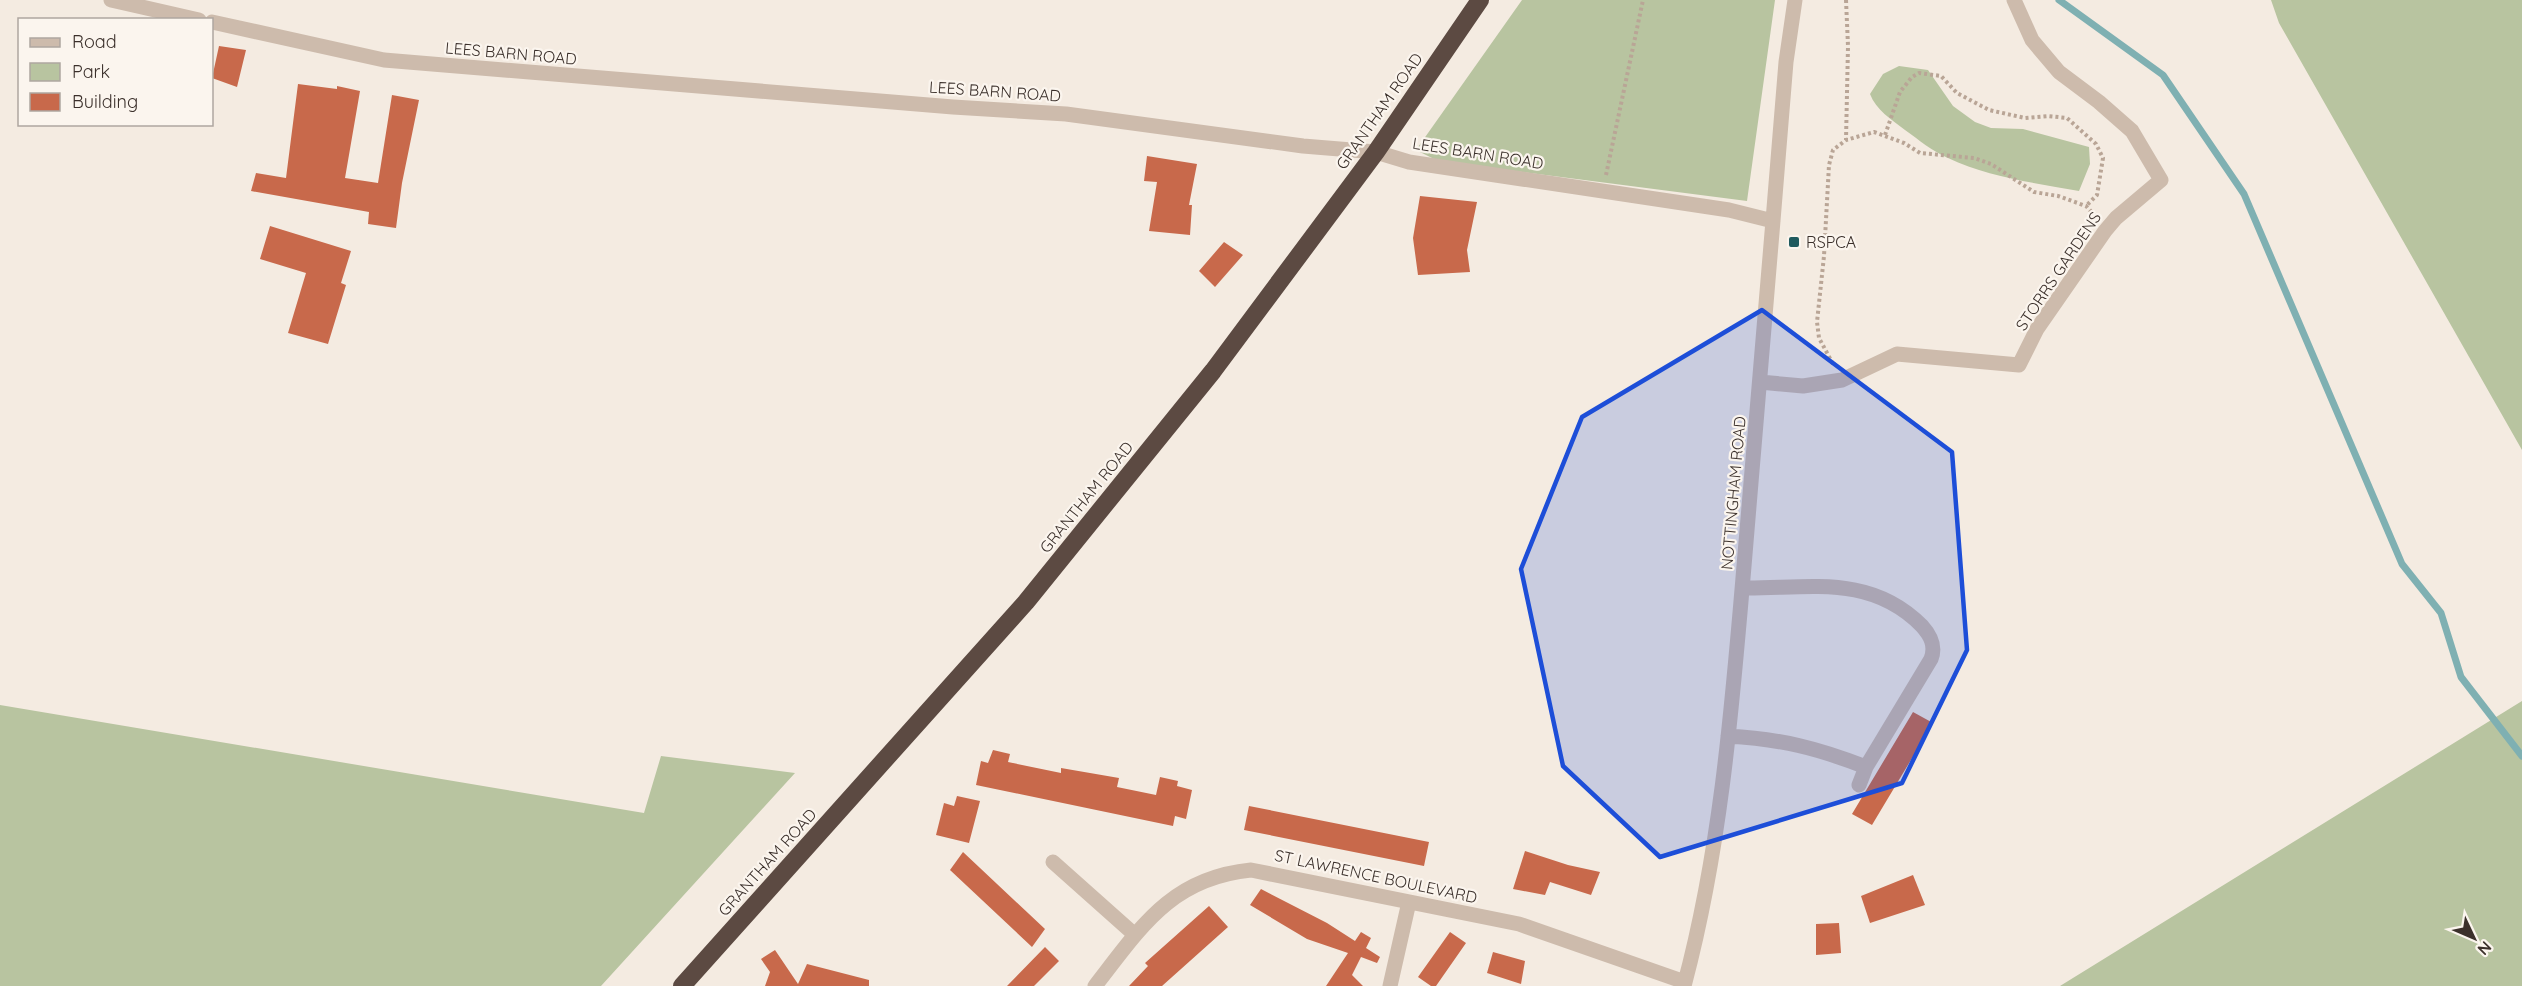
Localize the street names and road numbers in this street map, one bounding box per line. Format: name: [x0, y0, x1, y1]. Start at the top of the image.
street label: LEES BARN ROAD: [444, 37, 578, 69]
street label: GRANTHAM ROAD: [1331, 49, 1427, 173]
street label: LEES BARN ROAD: [928, 76, 1062, 106]
street label: LEES BARN ROAD: [1411, 133, 1545, 173]
street label: STORRS GARDENS: [2011, 208, 2105, 334]
street label: NOTTINGHAM ROAD: [1716, 415, 1750, 571]
street label: GRANTHAM ROAD: [1035, 437, 1137, 557]
street label: GRANTHAM ROAD: [714, 804, 820, 920]
street label: ST LAWRENCE BOULEVARD: [1273, 845, 1479, 907]

